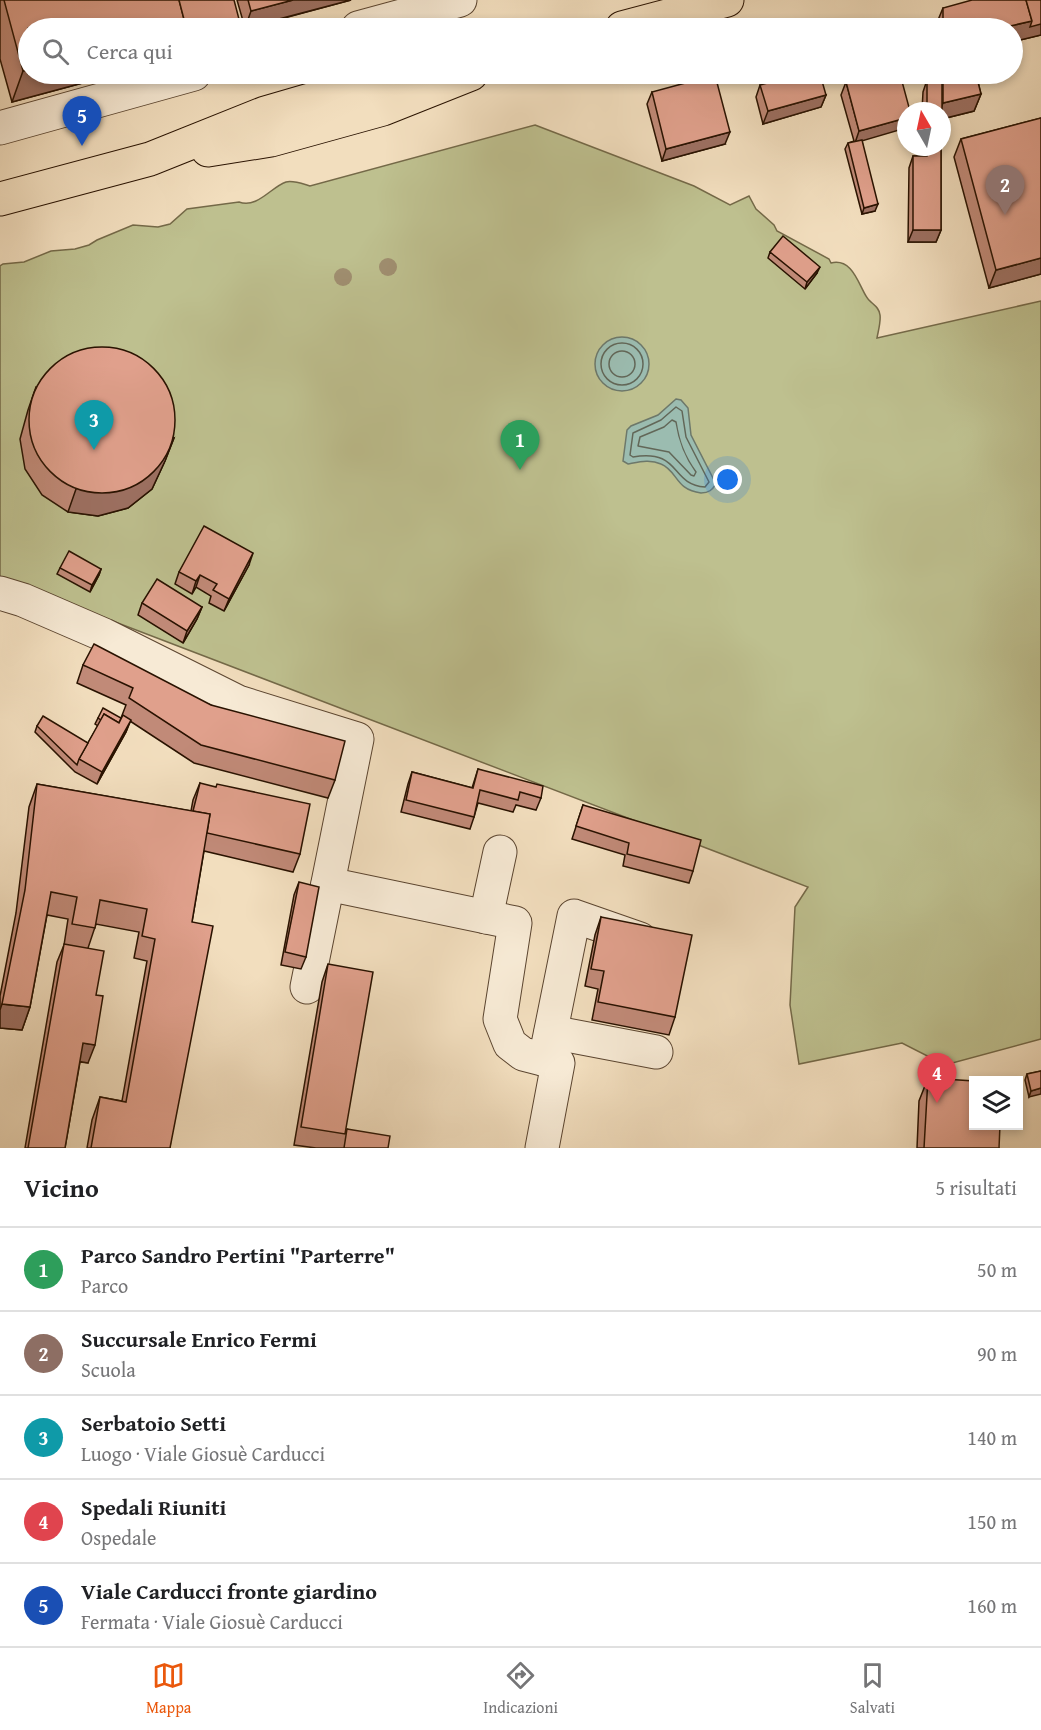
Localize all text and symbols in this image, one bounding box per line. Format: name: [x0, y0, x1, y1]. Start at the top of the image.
search box: [18, 18, 1023, 84]
icon: search: [39, 35, 72, 68]
text: Cerca qui: [87, 35, 173, 67]
pin: 5: [62, 96, 101, 146]
north arrow: [897, 102, 951, 156]
pin: 2: [986, 166, 1024, 215]
pin: 3: [74, 400, 113, 450]
pin: 1: [500, 420, 540, 470]
your location: [713, 465, 742, 494]
pin: 4: [918, 1054, 956, 1103]
map controls: [969, 1076, 1023, 1130]
button: layers: [969, 1076, 1023, 1130]
text: Vicino: [24, 1168, 99, 1207]
text: 5 risultati: [936, 1173, 1017, 1202]
text: Parco Sandro Pertini "Parterre": [81, 1239, 395, 1271]
text: 1: [38, 1255, 49, 1284]
text: 50 m: [977, 1255, 1017, 1284]
text: Parco: [81, 1271, 128, 1300]
text: Succursale Enrico Fermi: [81, 1323, 317, 1355]
text: 2: [38, 1339, 49, 1368]
text: 90 m: [977, 1339, 1017, 1368]
text: Scuola: [81, 1355, 136, 1384]
text: Serbatoio Setti: [81, 1407, 226, 1439]
text: 3: [38, 1423, 49, 1452]
text: 140 m: [967, 1423, 1017, 1452]
text: Luogo · Viale Giosuè Carducci: [81, 1439, 325, 1468]
text: Spedali Riuniti: [81, 1491, 226, 1523]
text: 4: [38, 1507, 49, 1536]
text: 150 m: [967, 1507, 1017, 1536]
text: Ospedale: [81, 1523, 156, 1552]
text: Viale Carducci fronte giardino: [81, 1575, 377, 1607]
text: 5: [38, 1591, 49, 1620]
text: 160 m: [967, 1591, 1017, 1620]
text: Fermata · Viale Giosuè Carducci: [81, 1607, 343, 1636]
tab: Mappa: [146, 1659, 191, 1719]
tab: Indicazioni: [483, 1659, 558, 1719]
tab: Salvati: [850, 1659, 895, 1719]

